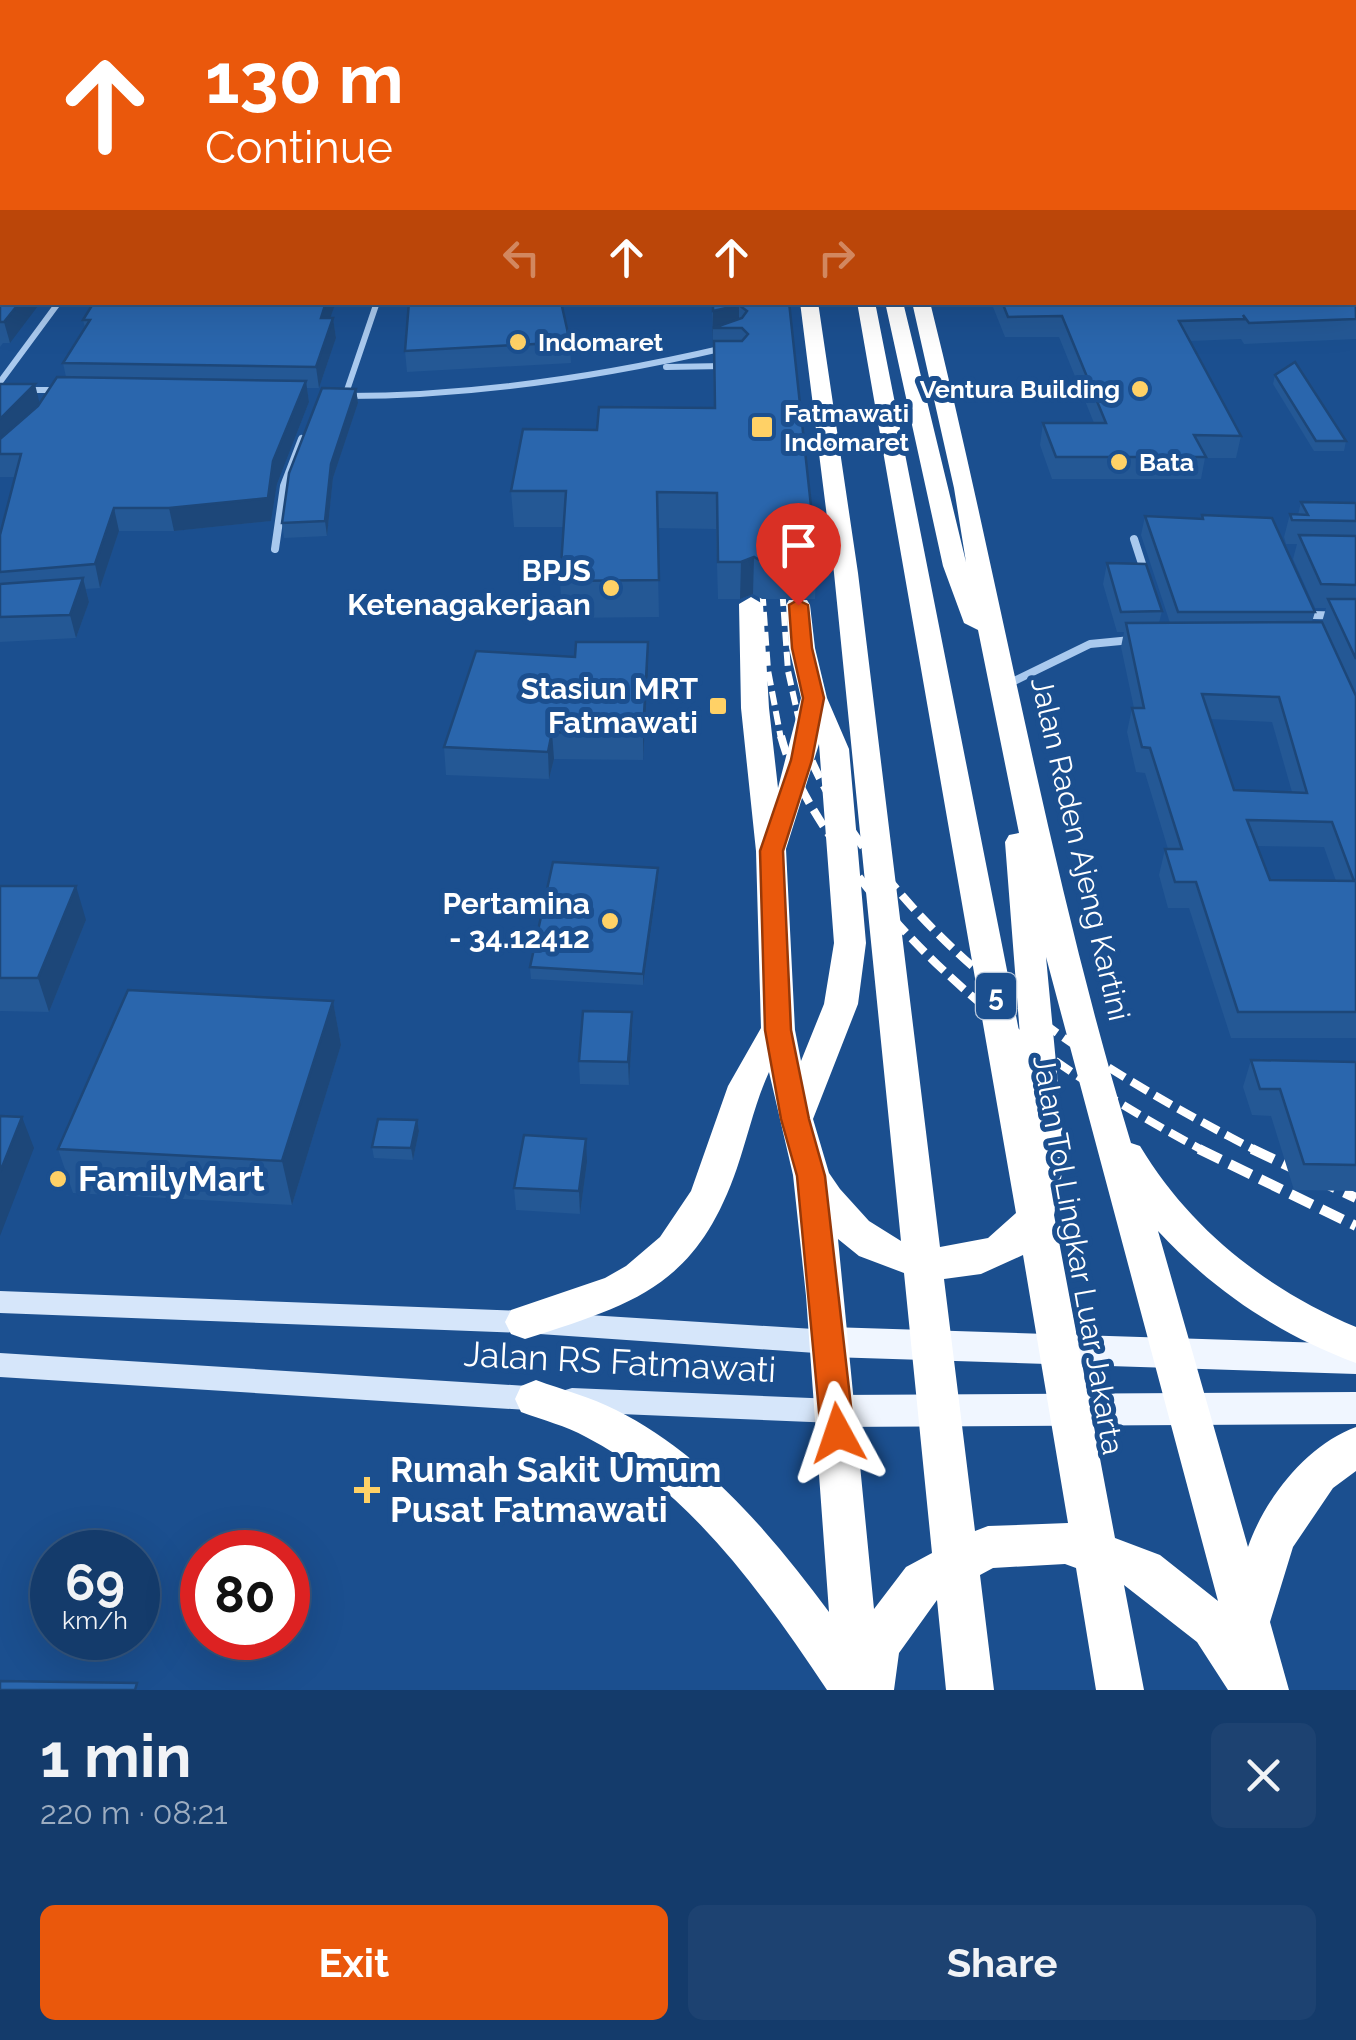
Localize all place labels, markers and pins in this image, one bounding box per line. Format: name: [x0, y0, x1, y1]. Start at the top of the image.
place label: Indomaret: [538, 327, 663, 357]
marker: Indomaret: [507, 331, 529, 353]
place label: Ventura Building: [920, 374, 1120, 404]
marker: Ventura Building: [1129, 378, 1151, 400]
place label: Fatmawati Indomaret: [784, 398, 909, 457]
marker: Fatmawati Indomaret: [749, 414, 775, 440]
place label: Bata: [1139, 447, 1194, 477]
marker: Bata: [1108, 451, 1130, 473]
pin: [756, 503, 841, 606]
place label: BPJS Ketenagakerjaan: [347, 553, 591, 622]
marker: BPJS Ketenagakerjaan: [600, 577, 622, 599]
place label: Stasiun MRT Fatmawati: [521, 671, 698, 740]
marker: Stasiun MRT Fatmawati: [707, 695, 729, 717]
place label: Pertamina - 34.12412: [442, 886, 590, 955]
marker: Pertamina - 34.12412: [599, 910, 621, 932]
place label: FamilyMart: [78, 1158, 265, 1199]
marker: FamilyMart: [47, 1168, 69, 1190]
place label: Rumah Sakit Umum Pusat Fatmawati: [390, 1449, 721, 1530]
marker: Rumah Sakit Umum Pusat Fatmawati: [354, 1477, 380, 1503]

